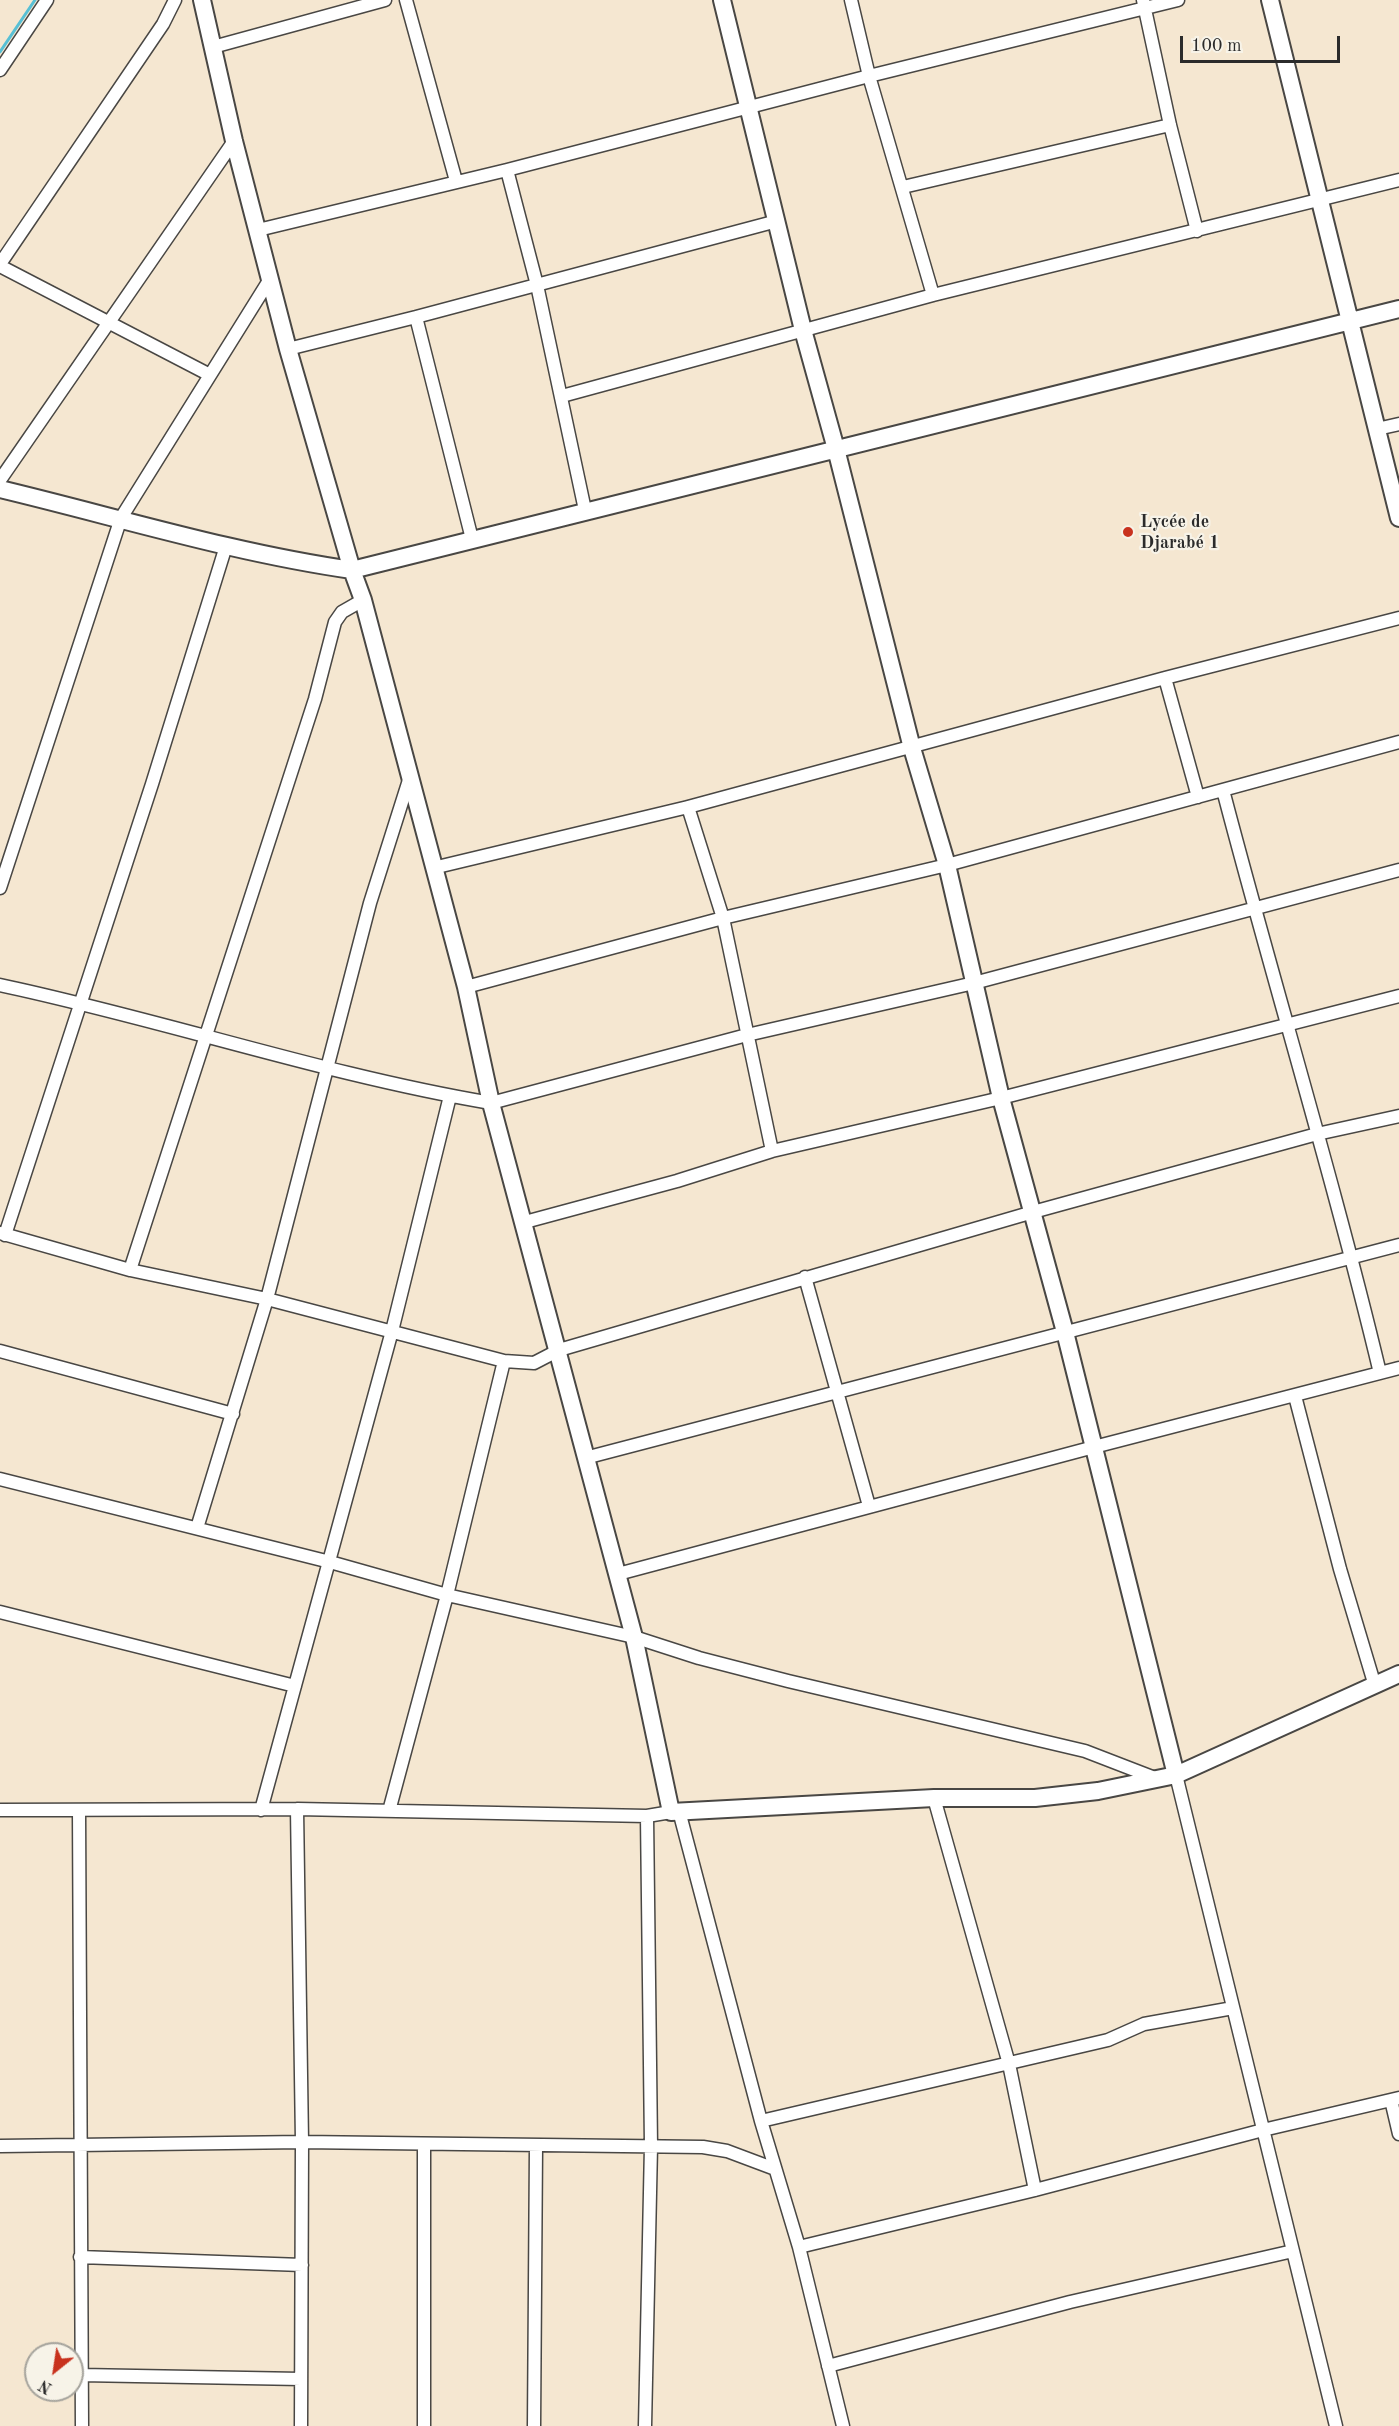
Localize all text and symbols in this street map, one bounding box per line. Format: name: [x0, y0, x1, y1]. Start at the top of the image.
scale bar: [1183, 24, 1344, 62]
text: 100 m: [1191, 37, 1242, 55]
place label: Lycée de Djarabé 1: [1140, 511, 1219, 554]
marker: Lycée de Djarabé 1: [1121, 525, 1135, 539]
north arrow: [24, 2342, 84, 2402]
text: N: [37, 2376, 55, 2396]

